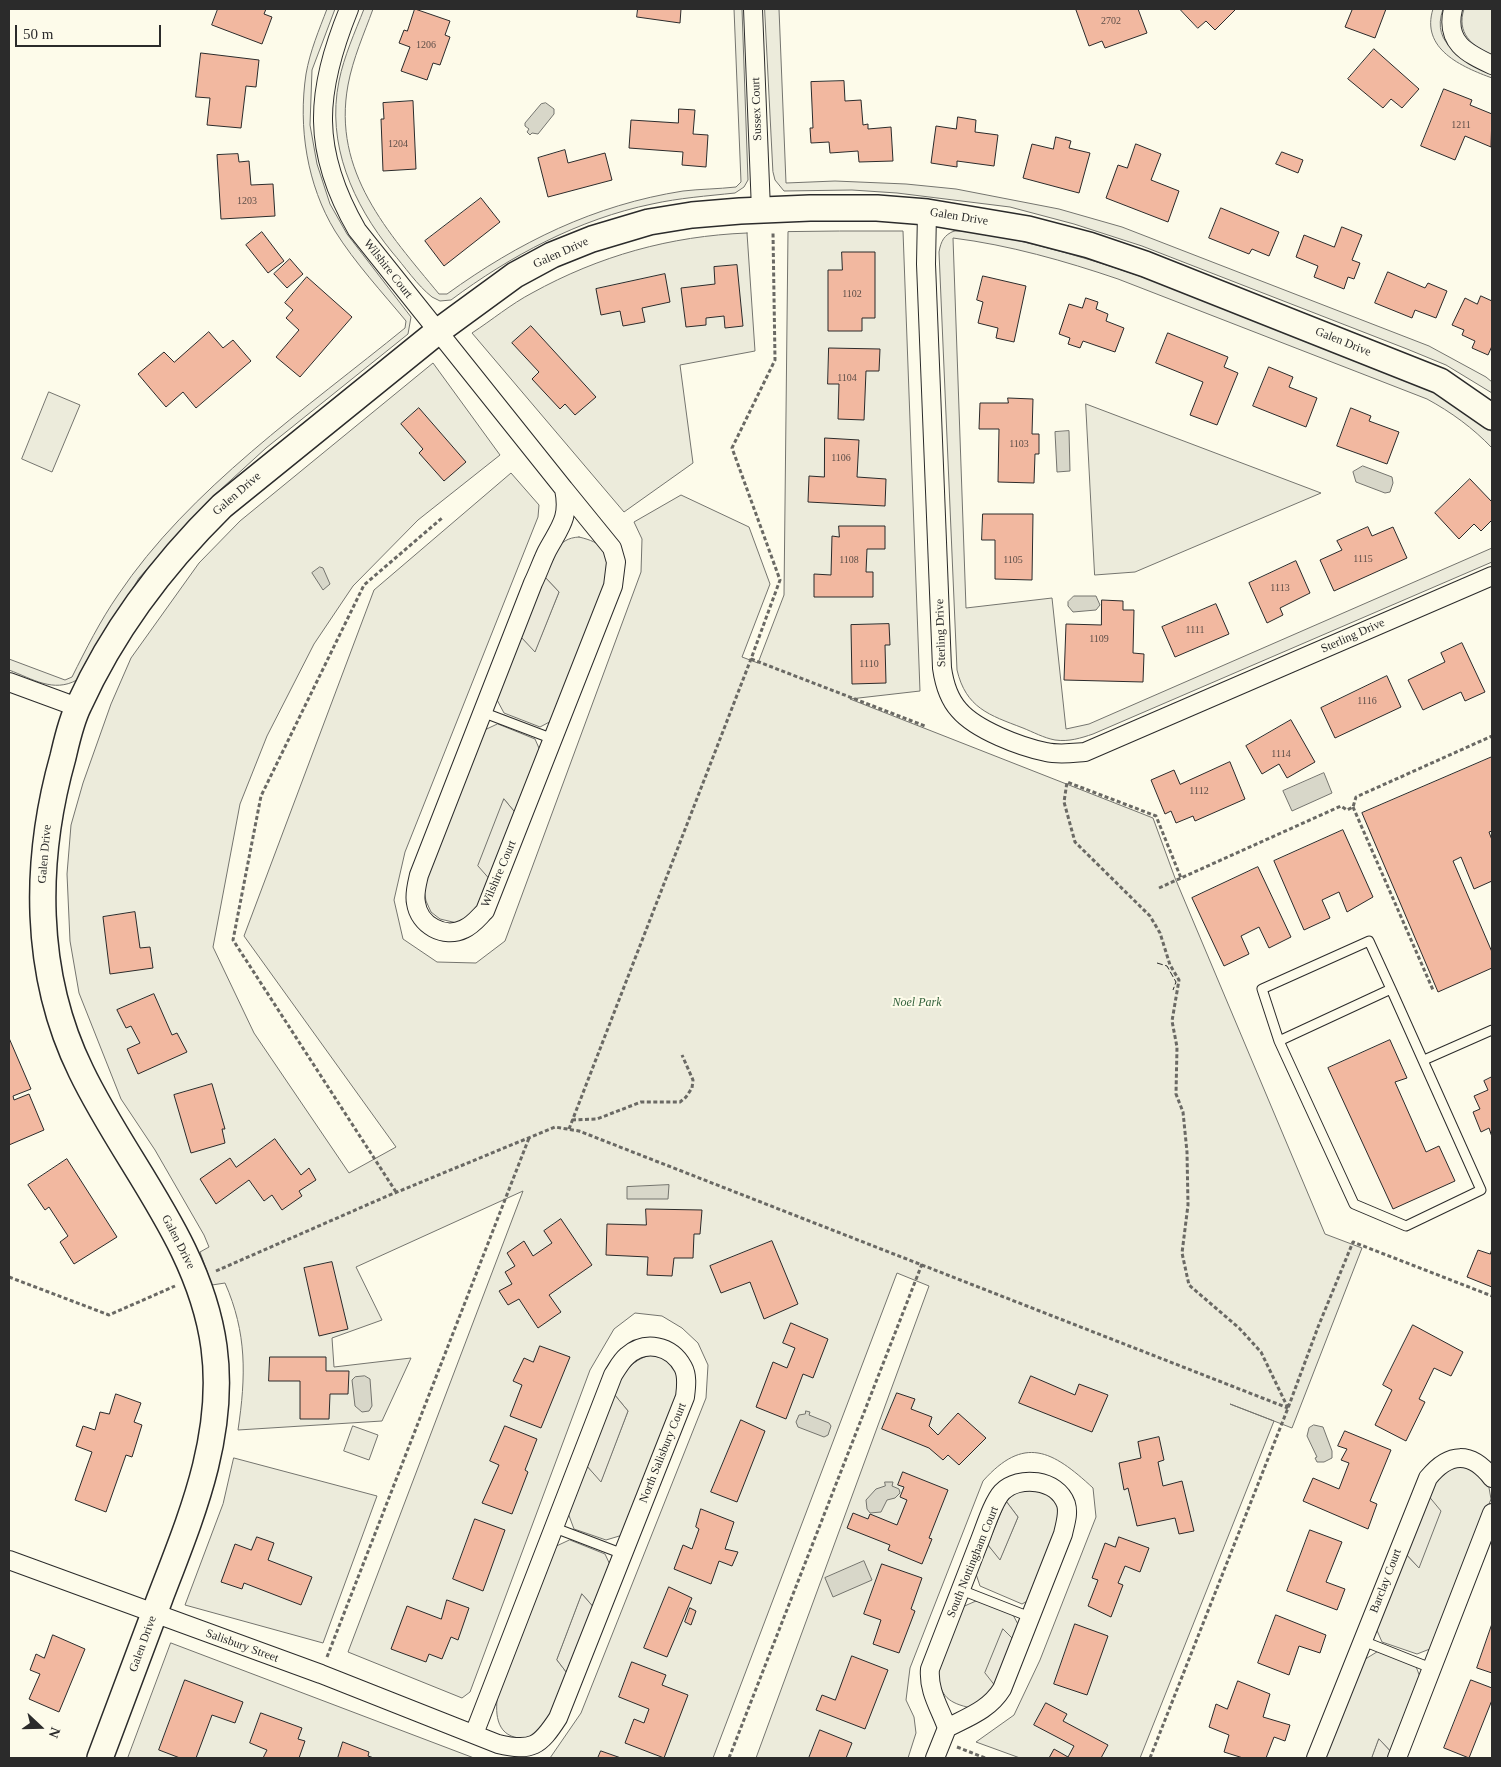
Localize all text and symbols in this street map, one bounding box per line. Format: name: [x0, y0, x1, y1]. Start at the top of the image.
scale bar: [18, 15, 164, 47]
house number: 2702: [1101, 15, 1121, 27]
text: 50 m: [23, 26, 53, 42]
house number: 1206: [416, 39, 436, 51]
street label: Sussex Court: [749, 77, 765, 141]
house number: 1211: [1451, 119, 1471, 131]
house number: 1204: [388, 138, 408, 150]
house number: 1203: [237, 195, 257, 207]
street label: Galen Drive: [929, 205, 989, 229]
street label: Galen Drive: [531, 234, 591, 272]
street label: Wilshire Court: [360, 237, 416, 301]
house number: 1102: [842, 288, 862, 300]
street label: Galen Drive: [1313, 324, 1373, 360]
house number: 1104: [837, 372, 857, 384]
house number: 1103: [1009, 438, 1029, 450]
house number: 1106: [831, 452, 851, 464]
street label: Galen Drive: [210, 469, 264, 519]
house number: 1115: [1353, 553, 1373, 565]
house number: 1108: [839, 554, 859, 566]
house number: 1105: [1003, 554, 1023, 566]
house number: 1113: [1270, 582, 1290, 594]
street label: Sterling Drive: [933, 599, 949, 667]
street label: Sterling Drive: [1319, 616, 1387, 656]
house number: 1111: [1186, 624, 1204, 636]
house number: 1109: [1089, 633, 1109, 645]
house number: 1110: [859, 658, 879, 670]
house number: 1116: [1357, 695, 1377, 707]
house number: 1114: [1271, 748, 1291, 760]
house number: 1112: [1189, 785, 1209, 797]
street label: Galen Drive: [35, 824, 55, 884]
street label: Wilshire Court: [478, 838, 520, 910]
park label: Noel Park: [893, 996, 941, 1010]
street label: Galen Drive: [158, 1212, 198, 1272]
street label: North Salisbury Court: [636, 1401, 690, 1505]
street label: South Nottingham Court: [944, 1504, 1002, 1620]
street label: Barclay Court: [1367, 1547, 1405, 1615]
street label: Galen Drive: [126, 1614, 160, 1674]
street label: Salisbury Street: [204, 1626, 280, 1666]
north arrow: [15, 1702, 65, 1752]
text: N: [46, 1725, 63, 1740]

